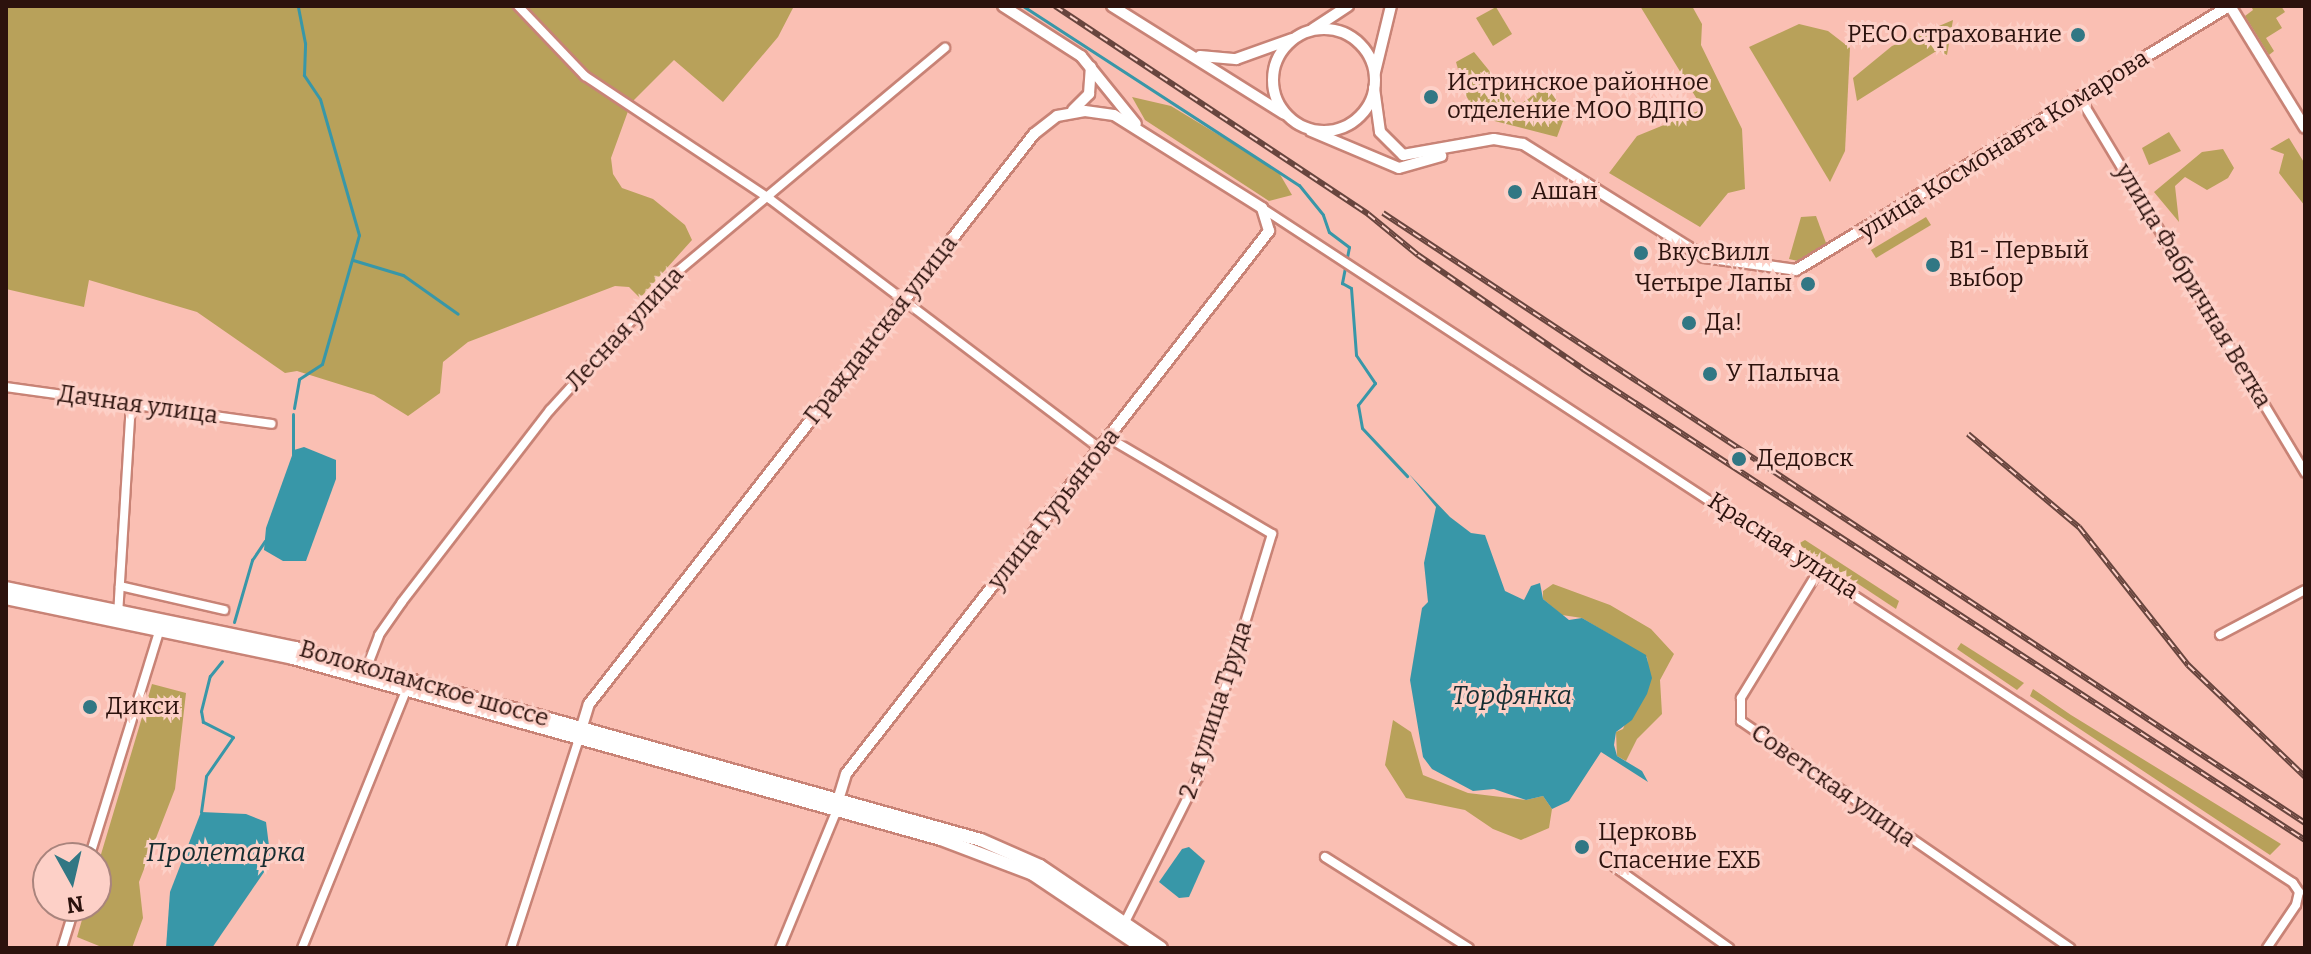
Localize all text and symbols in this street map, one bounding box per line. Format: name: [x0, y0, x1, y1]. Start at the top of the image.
place label: РЕСО страхование: [1847, 21, 2062, 49]
marker: РЕСО страхование: [2069, 26, 2087, 44]
street label: улица Космонавта Комарова: [1854, 44, 2154, 246]
place label: Истринское районное отделение МОО ВДПО: [1447, 69, 1709, 125]
marker: Истринское районное отделение МОО ВДПО: [1422, 88, 1440, 106]
street label: улица Фабричная Ветка: [2109, 159, 2277, 413]
place label: Ашан: [1531, 178, 1598, 206]
marker: Ашан: [1506, 183, 1524, 201]
street label: Гражданская улица: [798, 230, 964, 430]
place label: В1 - Первый выбор: [1949, 237, 2089, 293]
place label: ВкусВилл: [1657, 239, 1770, 267]
marker: ВкусВилл: [1632, 244, 1650, 262]
marker: В1 - Первый выбор: [1924, 256, 1942, 274]
street label: Лесная улица: [560, 261, 690, 397]
place label: Четыре Лапы: [1635, 270, 1792, 298]
marker: Четыре Лапы: [1799, 275, 1817, 293]
place label: Да!: [1705, 309, 1742, 337]
marker: Да!: [1680, 314, 1698, 332]
place label: У Палыча: [1726, 360, 1840, 388]
marker: У Палыча: [1701, 365, 1719, 383]
street label: Дачная улица: [56, 380, 220, 430]
street label: улица Гурьянова: [982, 423, 1126, 595]
place label: Дедовск: [1757, 445, 1853, 473]
marker: Дедовск: [1728, 448, 1750, 470]
street label: Красная улица: [1702, 487, 1864, 605]
street label: 2-я улица Труда: [1174, 617, 1258, 803]
street label: Волоколамское шоссе: [296, 635, 552, 733]
water label: Торфянка: [1452, 680, 1572, 712]
place label: Дикси: [106, 693, 180, 721]
marker: Дикси: [81, 698, 99, 716]
street label: Советская улица: [1745, 718, 1921, 854]
place label: Церковь Спасение ЕХБ: [1598, 819, 1761, 875]
water label: Пролетарка: [146, 837, 306, 869]
marker: Церковь Спасение ЕХБ: [1573, 838, 1591, 856]
north arrow: [32, 842, 112, 922]
text: N: [65, 890, 85, 919]

